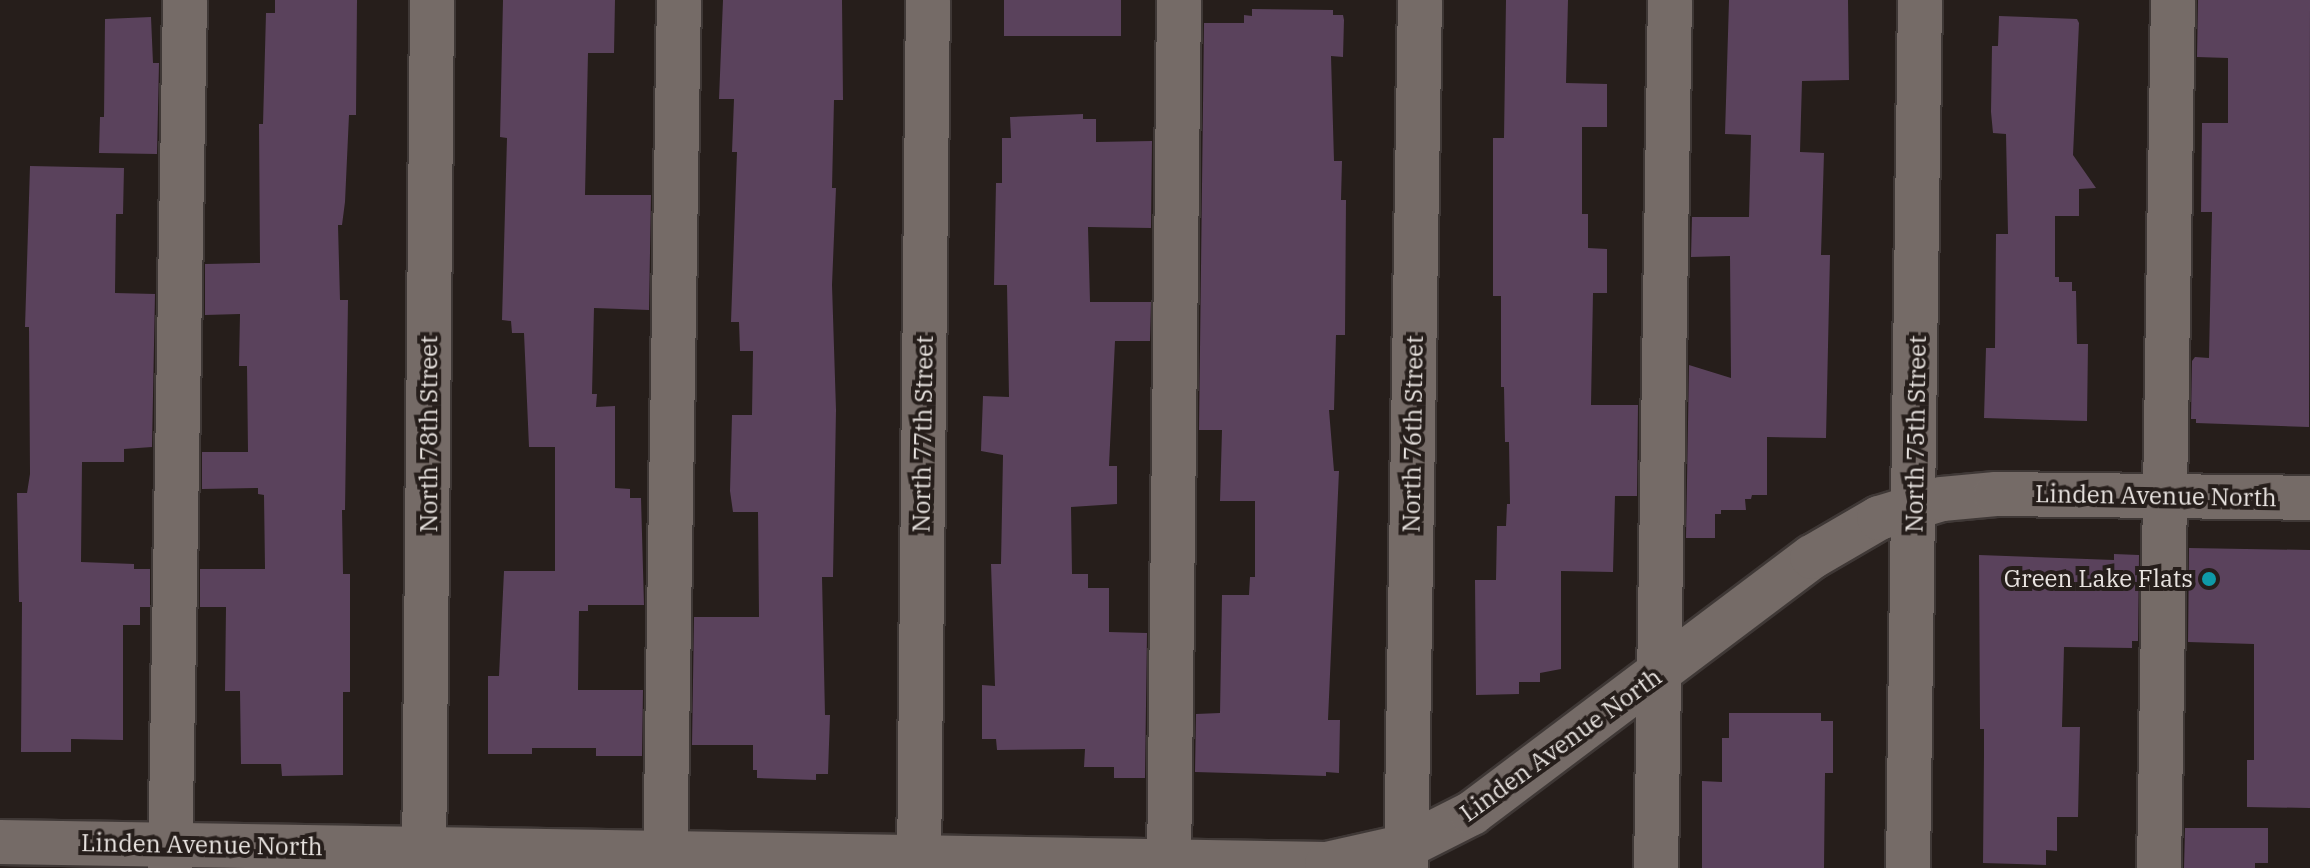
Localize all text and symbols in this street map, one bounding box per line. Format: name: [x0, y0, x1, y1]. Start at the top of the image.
street label: North 78th Street: [415, 335, 443, 533]
street label: North 77th Street: [907, 335, 939, 533]
street label: North 76th Street: [1397, 335, 1429, 533]
street label: North 75th Street: [1900, 335, 1932, 533]
street label: Linden Avenue North: [2035, 479, 2277, 513]
place label: Green Lake Flats: [2004, 565, 2193, 593]
marker: Green Lake Flats: [2200, 570, 2218, 588]
street label: Linden Avenue North: [1455, 662, 1667, 828]
street label: Linden Avenue North: [81, 828, 323, 862]

